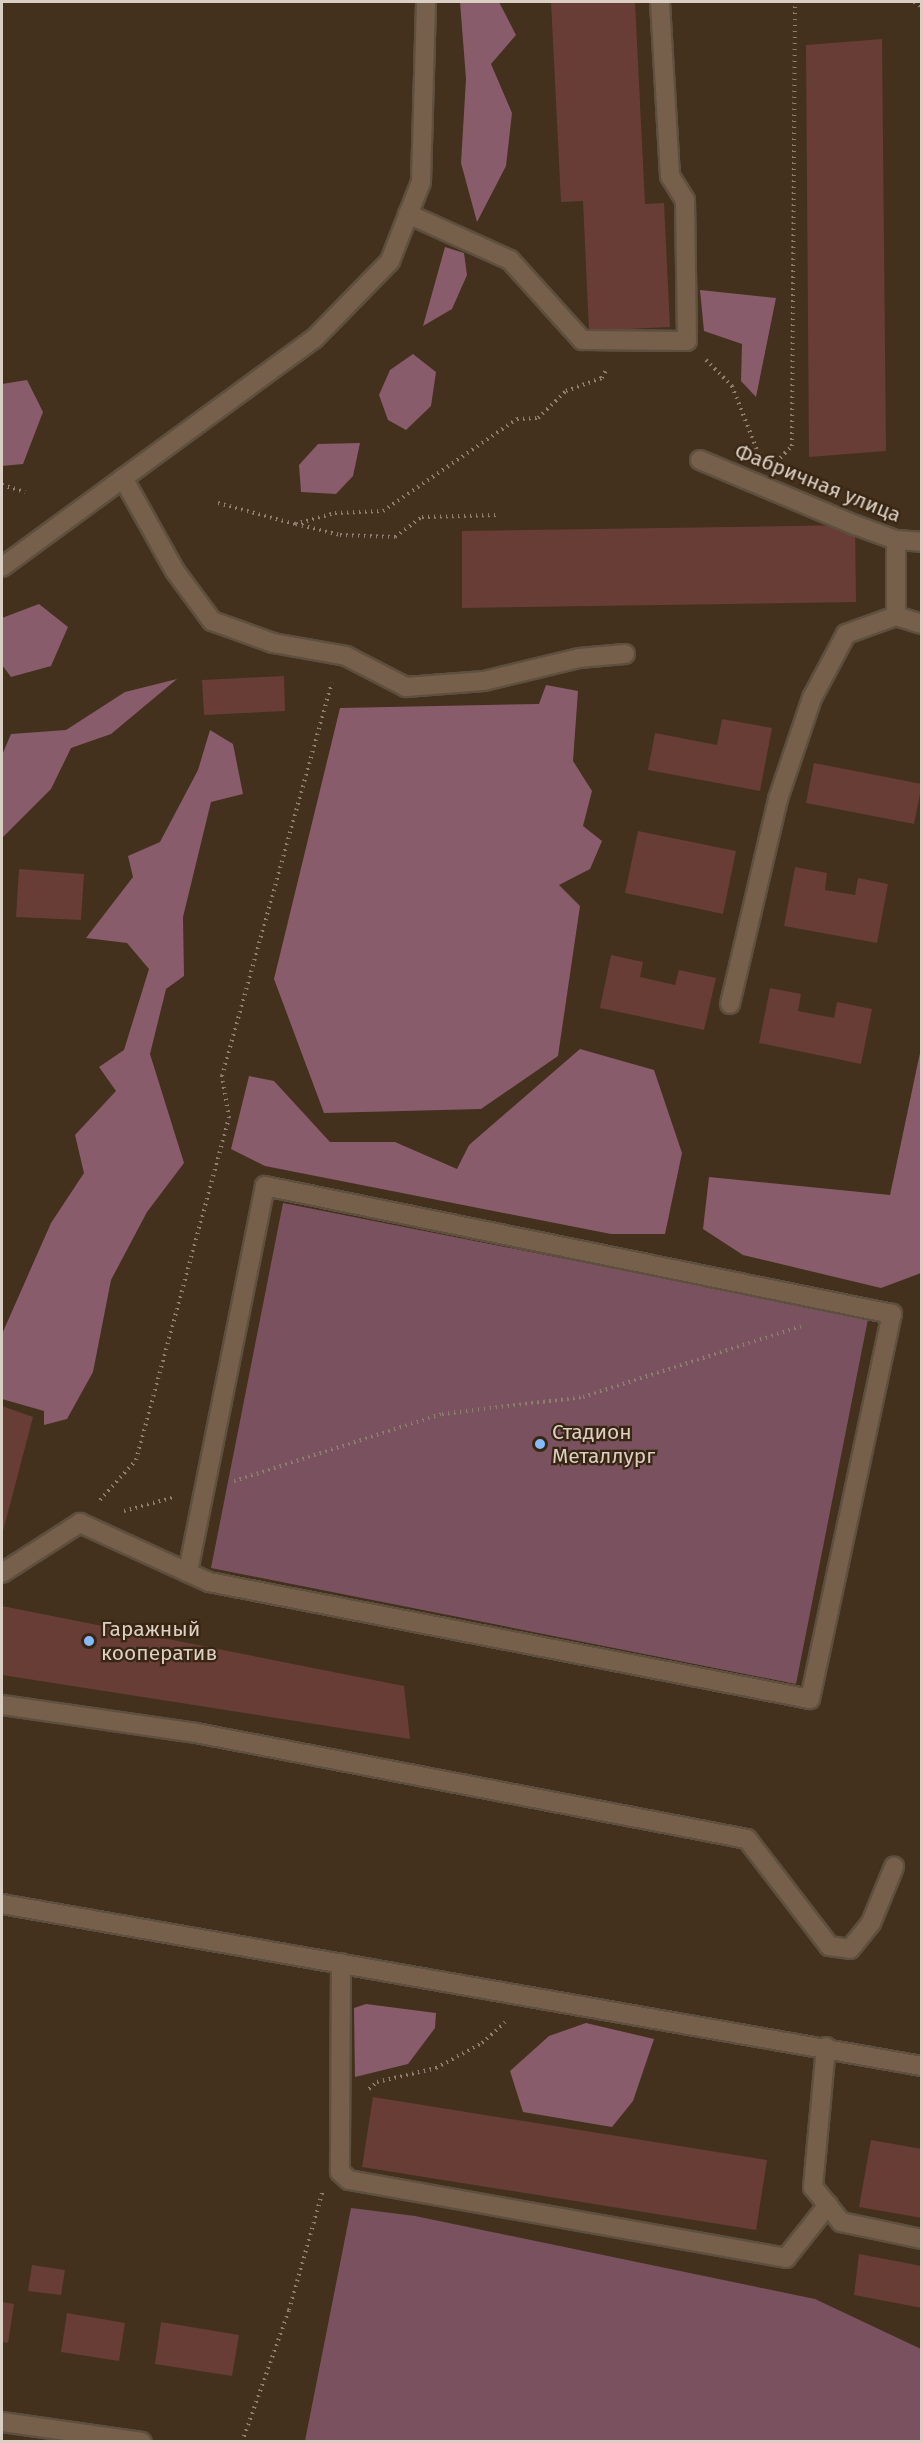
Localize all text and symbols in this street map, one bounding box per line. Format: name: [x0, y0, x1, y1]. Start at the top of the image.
street label: Фабричная улица: [731, 438, 905, 528]
place label: Стадион Металлург: [552, 1419, 655, 1469]
marker: Стадион Металлург: [533, 1437, 547, 1451]
place label: Гаражный кооператив: [101, 1616, 217, 1666]
marker: Гаражный кооператив: [82, 1634, 96, 1648]

